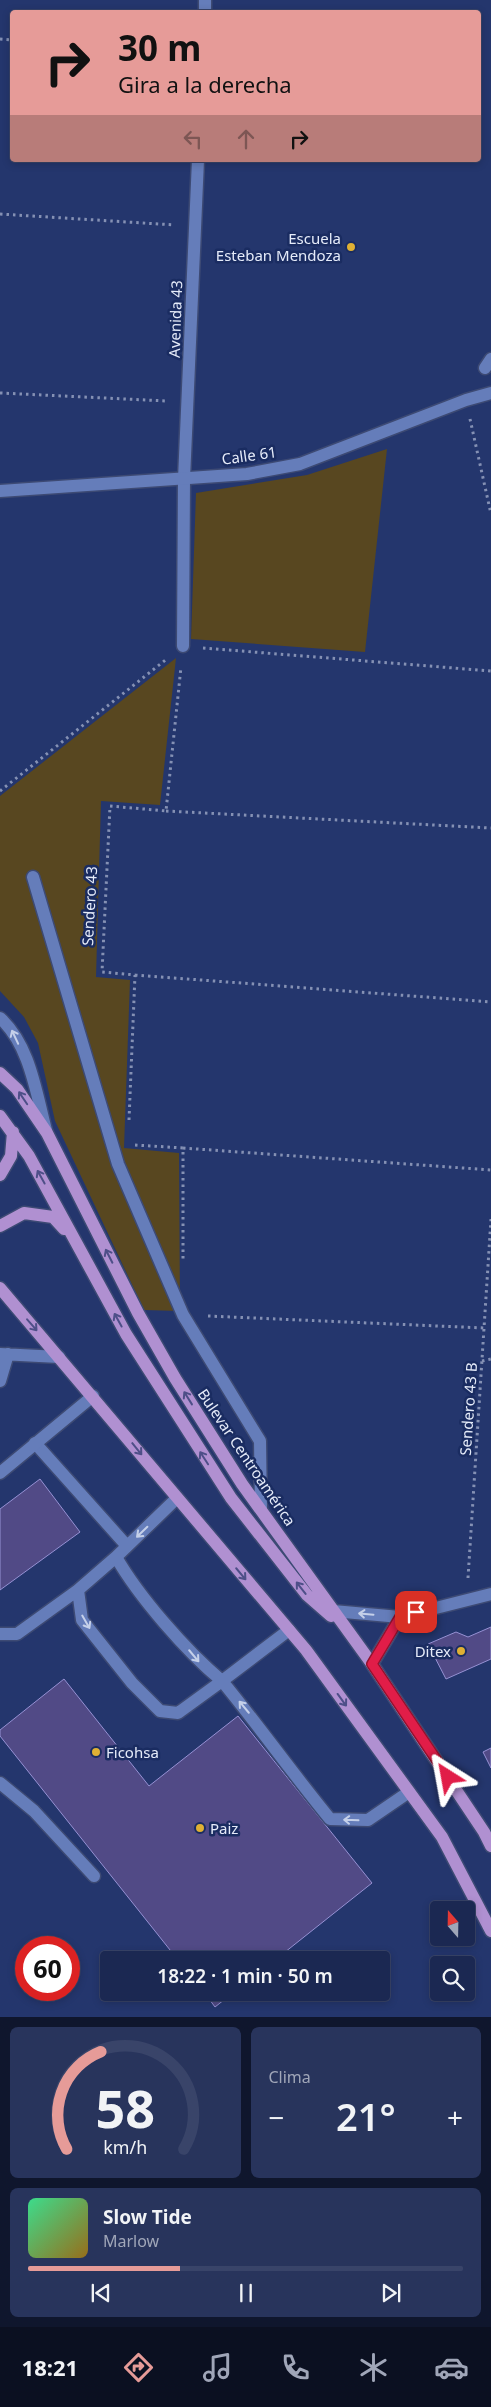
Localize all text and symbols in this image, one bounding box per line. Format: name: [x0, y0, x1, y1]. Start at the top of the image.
text: 30 m: [118, 24, 201, 71]
icon: right: [35, 30, 100, 95]
text: Gira a la derecha: [118, 69, 292, 99]
icon: left: [179, 125, 207, 153]
icon: ahead: [232, 125, 260, 153]
icon: right: [285, 125, 313, 153]
place label: Escuela Esteban Mendoza: [216, 228, 341, 265]
marker: Escuela Esteban Mendoza: [345, 241, 357, 253]
street label: Avenida 43: [164, 280, 186, 358]
street label: Calle 61: [220, 441, 278, 469]
street label: Sendero 43: [77, 866, 101, 946]
one-way arrow: [10, 1030, 20, 1045]
one-way arrow: [18, 1091, 28, 1105]
one-way arrow: [35, 1170, 45, 1185]
one-way arrow: [104, 1249, 113, 1264]
one-way arrow: [113, 1312, 123, 1327]
one-way arrow: [26, 1318, 37, 1331]
street label: Sendero 43 B: [455, 1362, 481, 1456]
street label: Bulevar Centroamérica: [194, 1385, 300, 1529]
one-way arrow: [182, 1391, 192, 1405]
one-way arrow: [131, 1442, 142, 1455]
one-way arrow: [199, 1451, 209, 1465]
one-way arrow: [136, 1525, 148, 1537]
one-way arrow: [235, 1567, 246, 1580]
one-way arrow: [296, 1582, 307, 1595]
pin: [395, 1591, 437, 1633]
icon: arrive: [402, 1598, 430, 1626]
one-way arrow: [359, 1609, 375, 1619]
one-way arrow: [81, 1615, 91, 1630]
place label: Ditex: [415, 1641, 451, 1661]
marker: Ditex: [455, 1645, 467, 1657]
one-way arrow: [188, 1649, 199, 1662]
one-way arrow: [337, 1693, 347, 1707]
one-way arrow: [238, 1701, 249, 1714]
place label: Ficohsa: [106, 1742, 159, 1762]
marker: Ficohsa: [90, 1746, 102, 1758]
position arrow: [421, 1750, 473, 1802]
one-way arrow: [343, 1815, 359, 1824]
place label: Paiz: [210, 1818, 238, 1838]
marker: Paiz: [194, 1822, 206, 1834]
north arrow: [430, 1901, 475, 1946]
map controls: [430, 1901, 475, 2001]
speed limit sign: 60: [15, 1936, 80, 2001]
button: search: [430, 1956, 475, 2001]
text: 18:22 · 1 min · 50 m: [157, 1963, 333, 1989]
text: Clima: [269, 2066, 311, 2088]
text: 58: [96, 2072, 155, 2143]
text: 21°: [336, 2090, 396, 2142]
text: −: [269, 2098, 285, 2136]
text: +: [447, 2098, 463, 2136]
text: km/h: [103, 2135, 147, 2159]
text: Slow Tide: [103, 2204, 192, 2230]
text: Marlow: [103, 2230, 159, 2252]
icon: previous: [87, 2279, 115, 2307]
icon: pause: [232, 2279, 260, 2307]
icon: next: [377, 2279, 405, 2307]
icon: directions: [121, 2350, 156, 2385]
icon: music: [200, 2350, 235, 2385]
icon: phone: [278, 2350, 313, 2385]
icon: climate: [356, 2350, 391, 2385]
icon: car: [434, 2350, 469, 2385]
text: 18:21: [22, 2352, 78, 2382]

